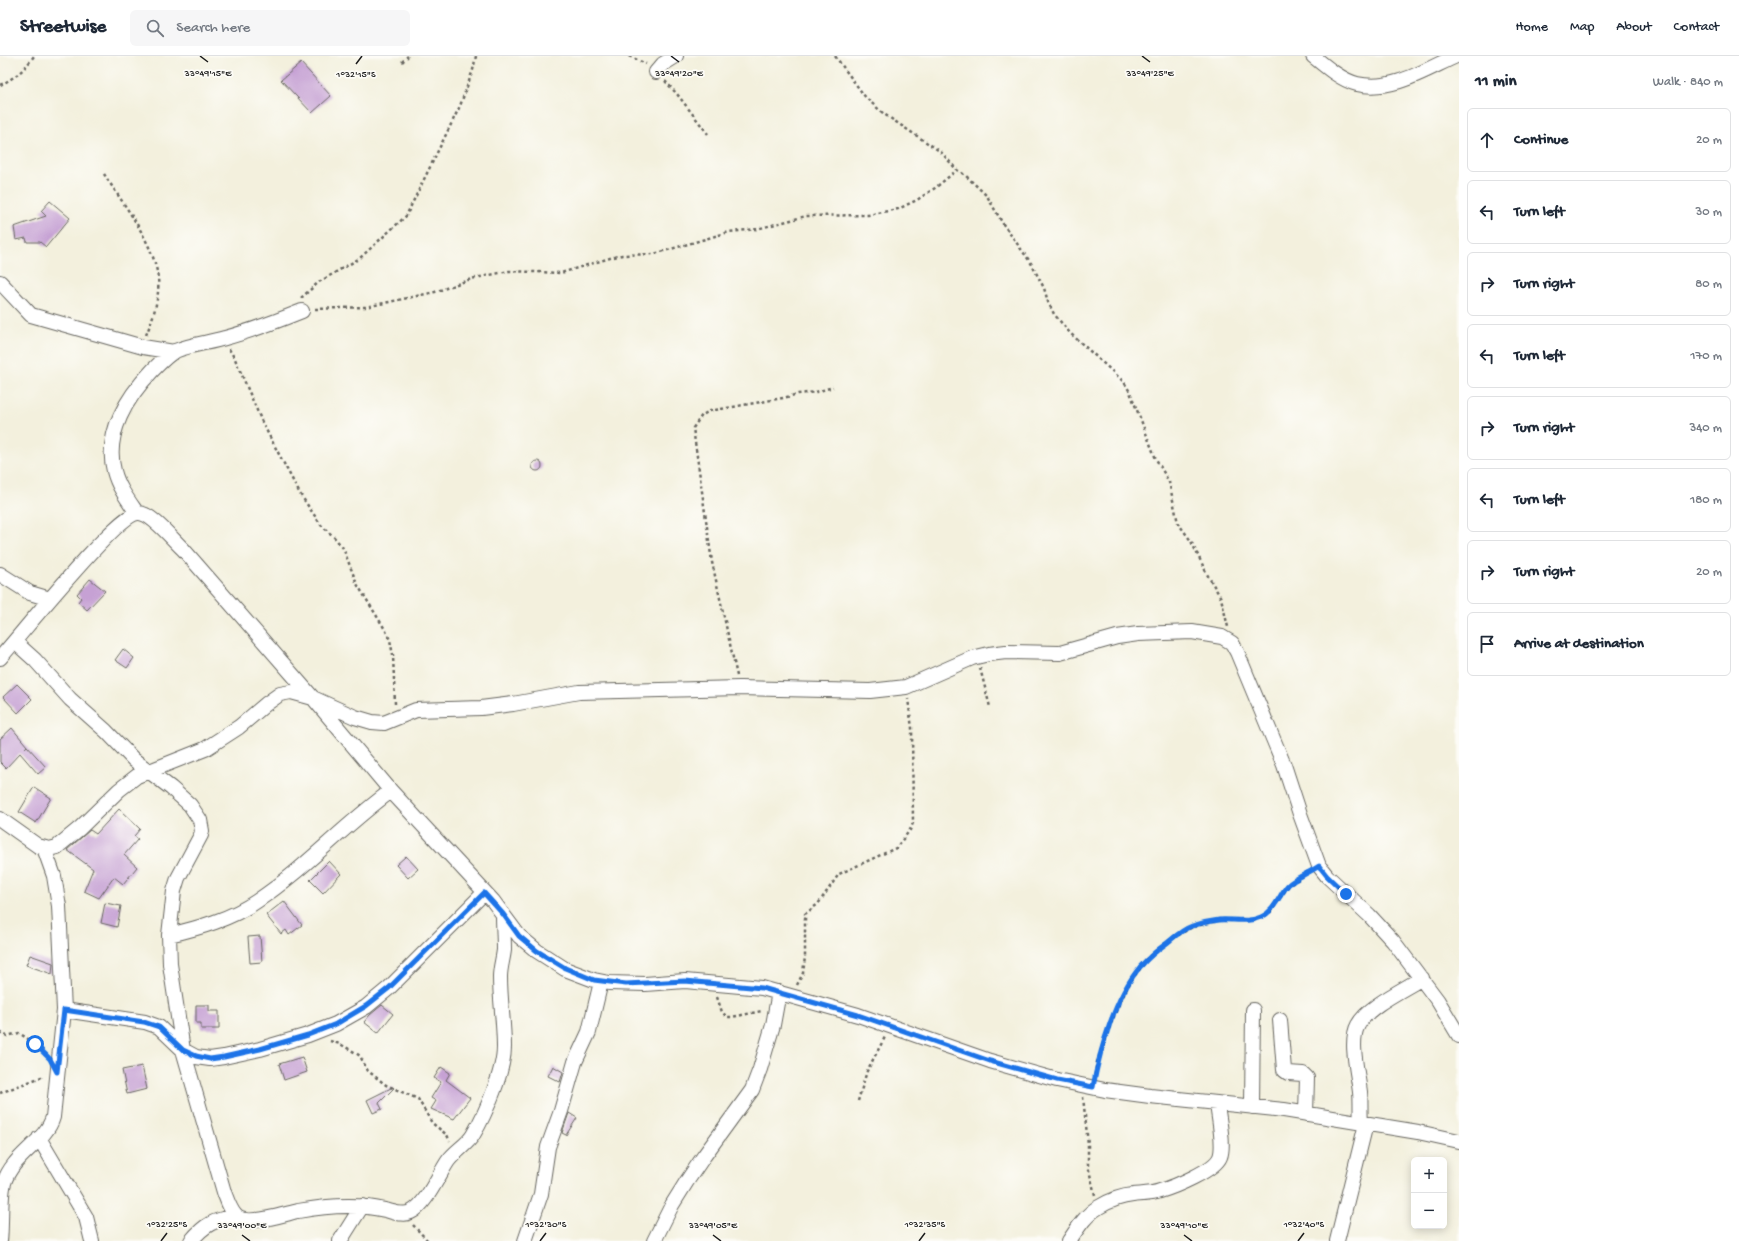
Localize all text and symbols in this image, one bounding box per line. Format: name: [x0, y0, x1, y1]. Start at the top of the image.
search box: [130, 10, 410, 46]
text: Streetwise: [20, 16, 106, 39]
icon: search: [144, 17, 166, 39]
text: Search here: [176, 19, 250, 37]
text: Home: [1516, 19, 1548, 36]
text: Map: [1570, 19, 1594, 36]
text: About: [1616, 19, 1652, 36]
text: Contact: [1674, 19, 1719, 36]
text: 33°49'15"E: [184, 68, 232, 80]
text: 33°49'20"E: [654, 68, 704, 80]
text: 33°49'25"E: [1125, 68, 1175, 80]
text: 1°32'15"S: [335, 69, 376, 81]
text: 11 min: [1475, 72, 1517, 92]
text: Walk · 840 m: [1653, 75, 1723, 90]
icon: ahead: [1476, 129, 1498, 151]
text: Continue: [1514, 131, 1568, 149]
text: 20 m: [1696, 133, 1722, 148]
icon: left: [1476, 201, 1498, 223]
text: Turn left: [1514, 203, 1565, 221]
text: 30 m: [1696, 205, 1722, 220]
icon: right: [1476, 273, 1498, 295]
text: Turn right: [1514, 275, 1574, 293]
text: 80 m: [1695, 277, 1722, 292]
icon: left: [1476, 345, 1498, 367]
text: Turn left: [1514, 347, 1565, 365]
text: 170 m: [1690, 349, 1722, 364]
icon: right: [1476, 417, 1498, 439]
text: Turn right: [1514, 419, 1574, 437]
text: 340 m: [1689, 421, 1722, 436]
icon: left: [1476, 489, 1498, 511]
text: Turn left: [1514, 491, 1565, 509]
text: 180 m: [1690, 493, 1722, 508]
icon: right: [1476, 561, 1498, 583]
text: Turn right: [1514, 563, 1574, 581]
text: 20 m: [1696, 565, 1722, 580]
icon: arrive: [1476, 633, 1498, 655]
text: Arrive at destination: [1514, 635, 1644, 653]
route end: [1337, 885, 1355, 903]
route start: [26, 1035, 44, 1053]
map controls: [1411, 1157, 1447, 1229]
button: +: [1411, 1157, 1447, 1193]
button: −: [1411, 1193, 1447, 1229]
text: 1°32'25"S: [146, 1219, 187, 1231]
text: 1°32'30"S: [525, 1219, 567, 1231]
text: 1°32'35"S: [904, 1219, 946, 1231]
text: 1°32'40"S: [1283, 1219, 1325, 1231]
text: 33°49'00"E: [217, 1220, 267, 1232]
text: 33°49'05"E: [688, 1220, 738, 1232]
text: 33°49'10"E: [1159, 1220, 1208, 1232]

